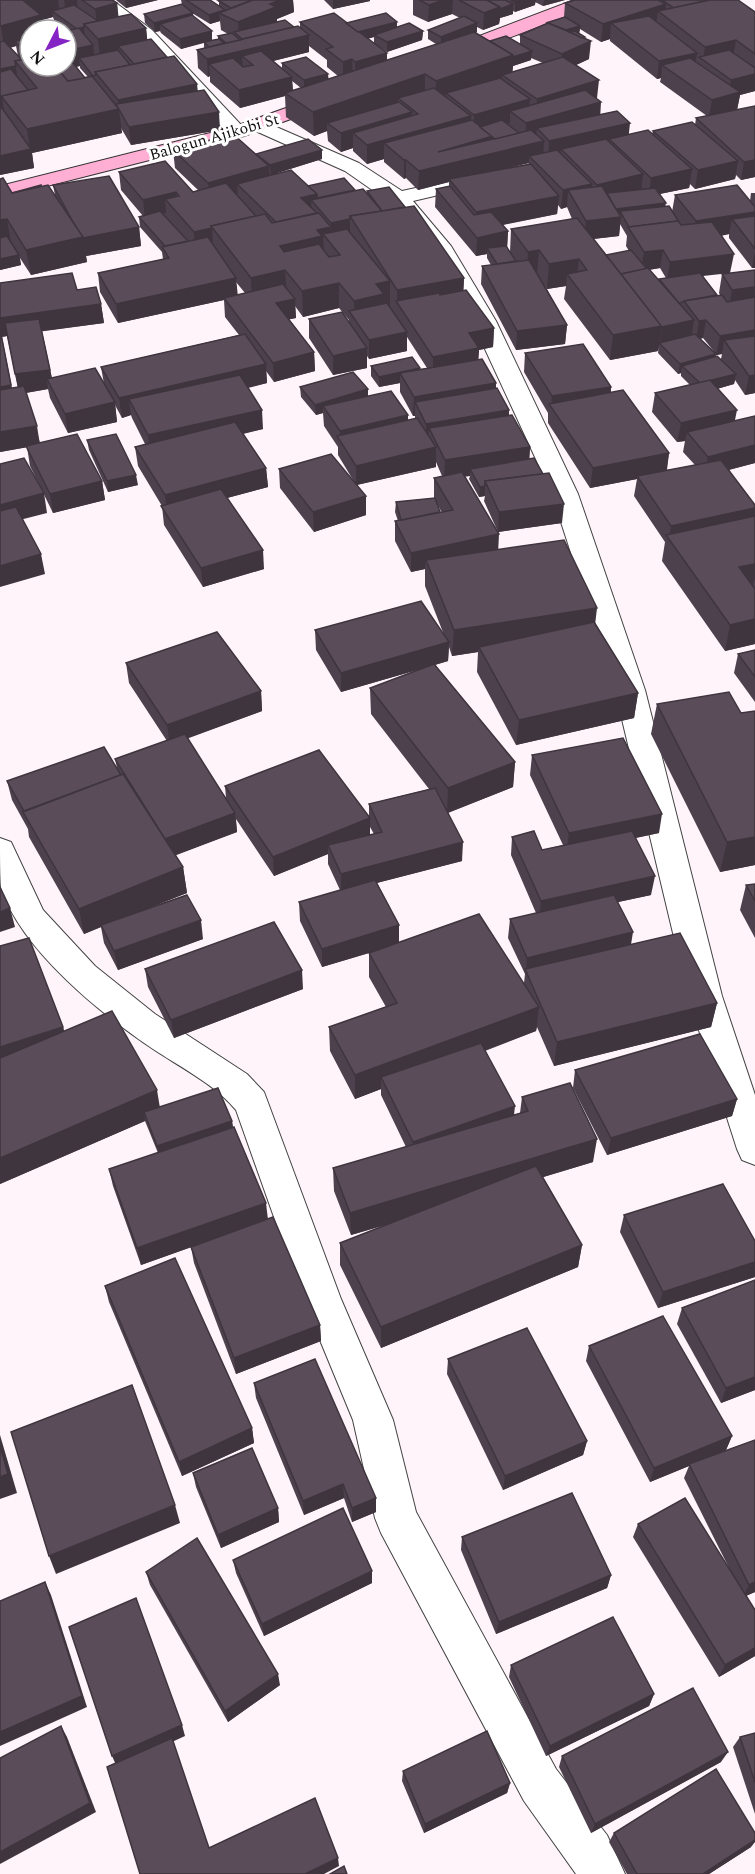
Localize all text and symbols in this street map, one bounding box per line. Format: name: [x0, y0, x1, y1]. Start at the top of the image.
north arrow: [18, 18, 78, 78]
text: N: [24, 44, 51, 70]
street label: Balogun Ajikobi St: [147, 107, 282, 167]

